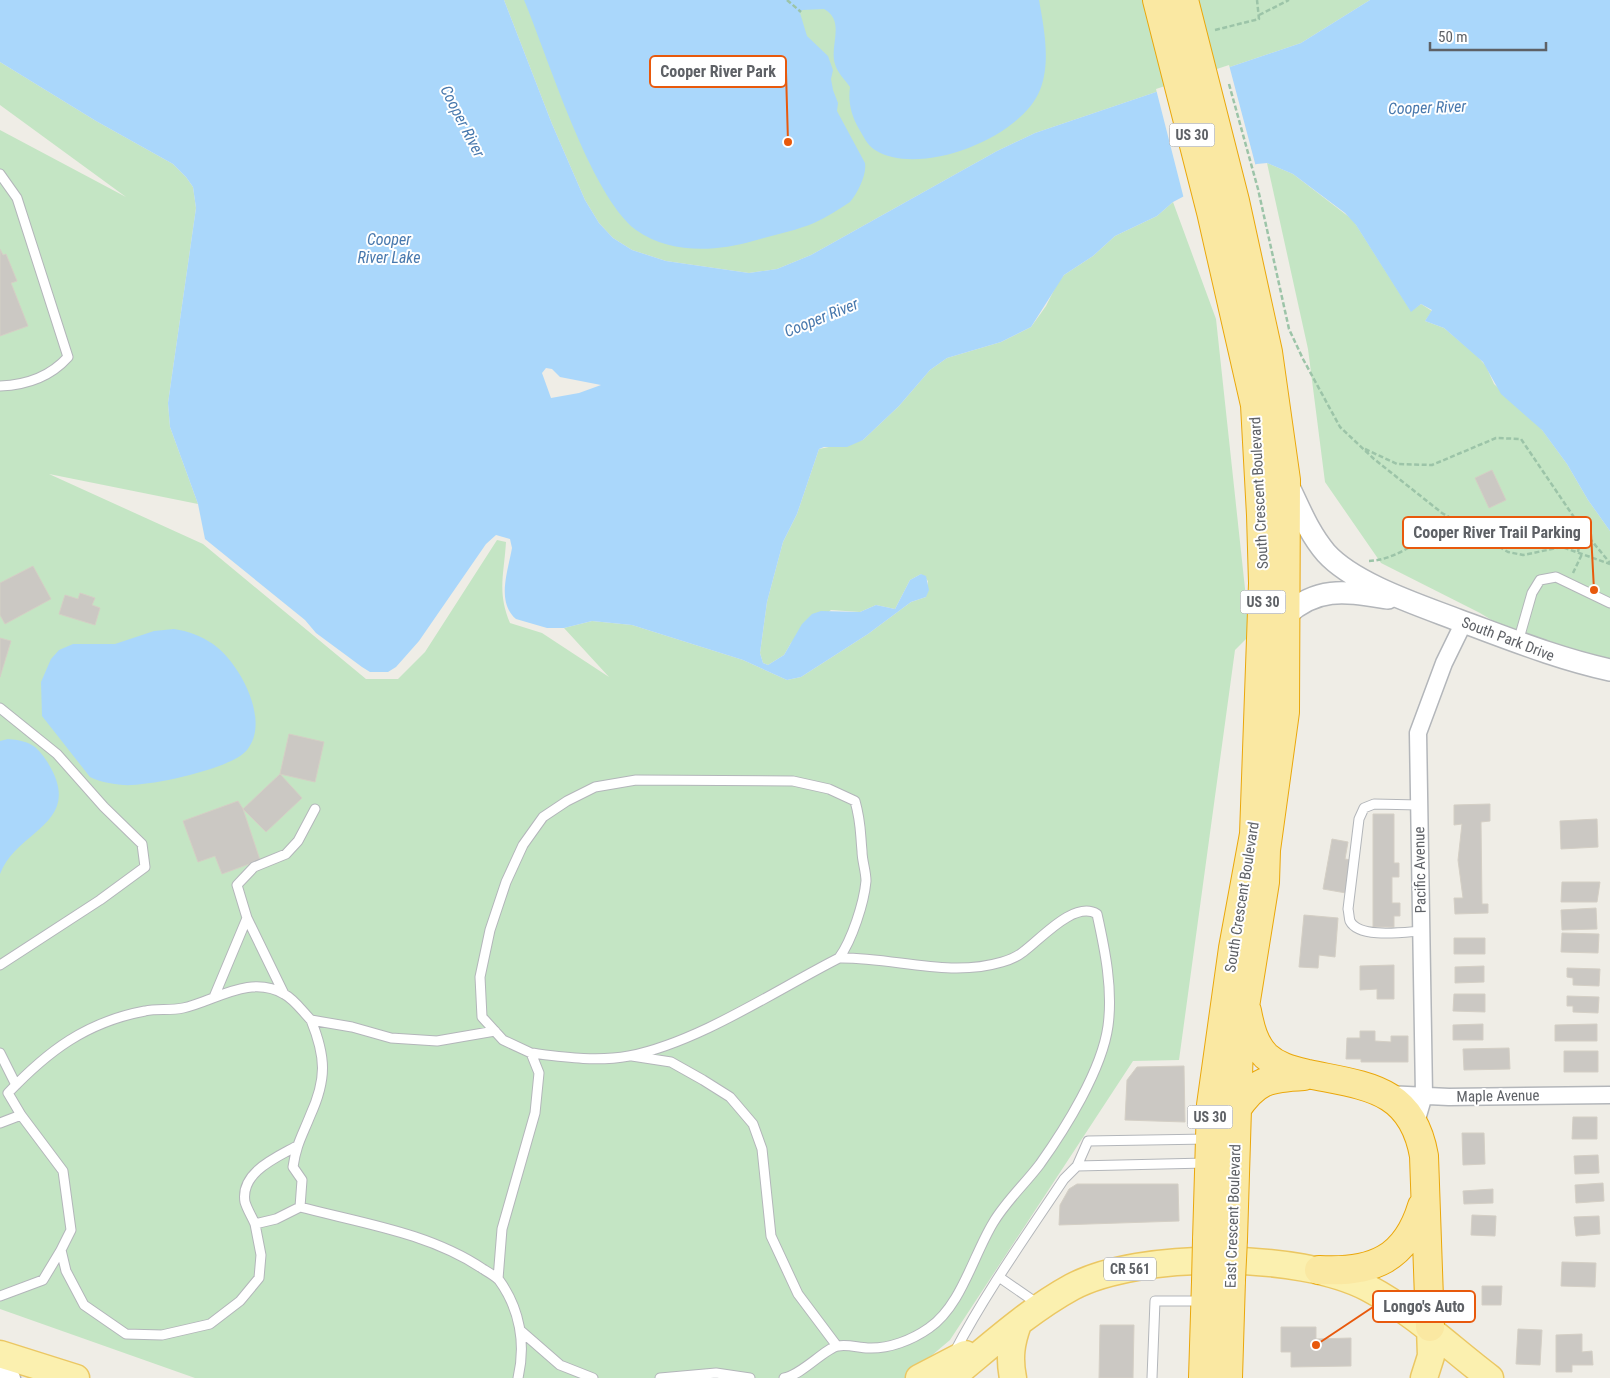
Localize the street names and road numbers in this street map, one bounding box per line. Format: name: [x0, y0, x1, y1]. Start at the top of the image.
road number: US 30: [1170, 124, 1214, 146]
street label: South Crescent Boulevard: [1246, 416, 1272, 570]
road number: US 30: [1240, 590, 1286, 614]
street label: South Park Drive: [1459, 613, 1557, 665]
street label: South Crescent Boulevard: [1221, 820, 1263, 974]
street label: Pacific Avenue: [1410, 826, 1430, 914]
street label: Maple Avenue: [1456, 1086, 1540, 1106]
road number: US 30: [1188, 1106, 1232, 1128]
street label: East Crescent Boulevard: [1221, 1144, 1245, 1288]
road number: CR 561: [1104, 1258, 1156, 1280]

